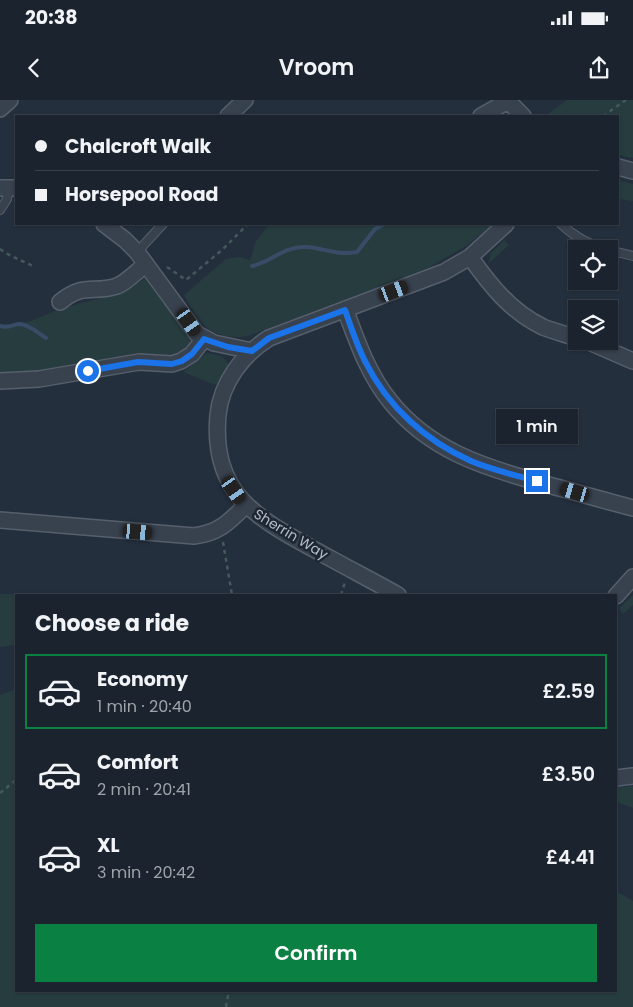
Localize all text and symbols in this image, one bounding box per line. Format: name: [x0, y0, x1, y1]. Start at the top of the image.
text: 20:38: [25, 4, 77, 31]
text: Vroom: [279, 52, 354, 83]
icon: back: [20, 54, 48, 82]
icon: share: [585, 54, 613, 82]
text: Chalcroft Walk: [65, 133, 211, 160]
text: Horsepool Road: [65, 181, 218, 208]
map controls: [568, 240, 618, 350]
button: locate: [568, 240, 618, 290]
car: [377, 279, 410, 303]
button: layers: [568, 300, 618, 350]
car: [174, 305, 203, 339]
route start: [77, 360, 99, 382]
callout: 1 min: [496, 408, 578, 444]
text: 1 min: [516, 415, 558, 438]
route end: [526, 470, 548, 492]
car: [219, 473, 248, 507]
car: [558, 481, 591, 503]
street label: Sherrin Way: [250, 504, 332, 564]
car: [122, 523, 153, 541]
text: Choose a ride: [35, 608, 189, 639]
text: Economy: [97, 666, 188, 693]
icon: car: [37, 669, 82, 714]
text: £2.59: [543, 678, 595, 705]
text: 1 min · 20:40: [97, 695, 192, 718]
text: Comfort: [97, 749, 179, 776]
icon: car: [37, 752, 82, 797]
text: £3.50: [542, 761, 595, 788]
text: 2 min · 20:41: [97, 778, 191, 801]
text: XL: [97, 832, 120, 859]
icon: car: [37, 835, 82, 880]
text: £4.41: [546, 844, 595, 871]
text: 3 min · 20:42: [97, 861, 195, 884]
button: Confirm: [35, 924, 597, 982]

